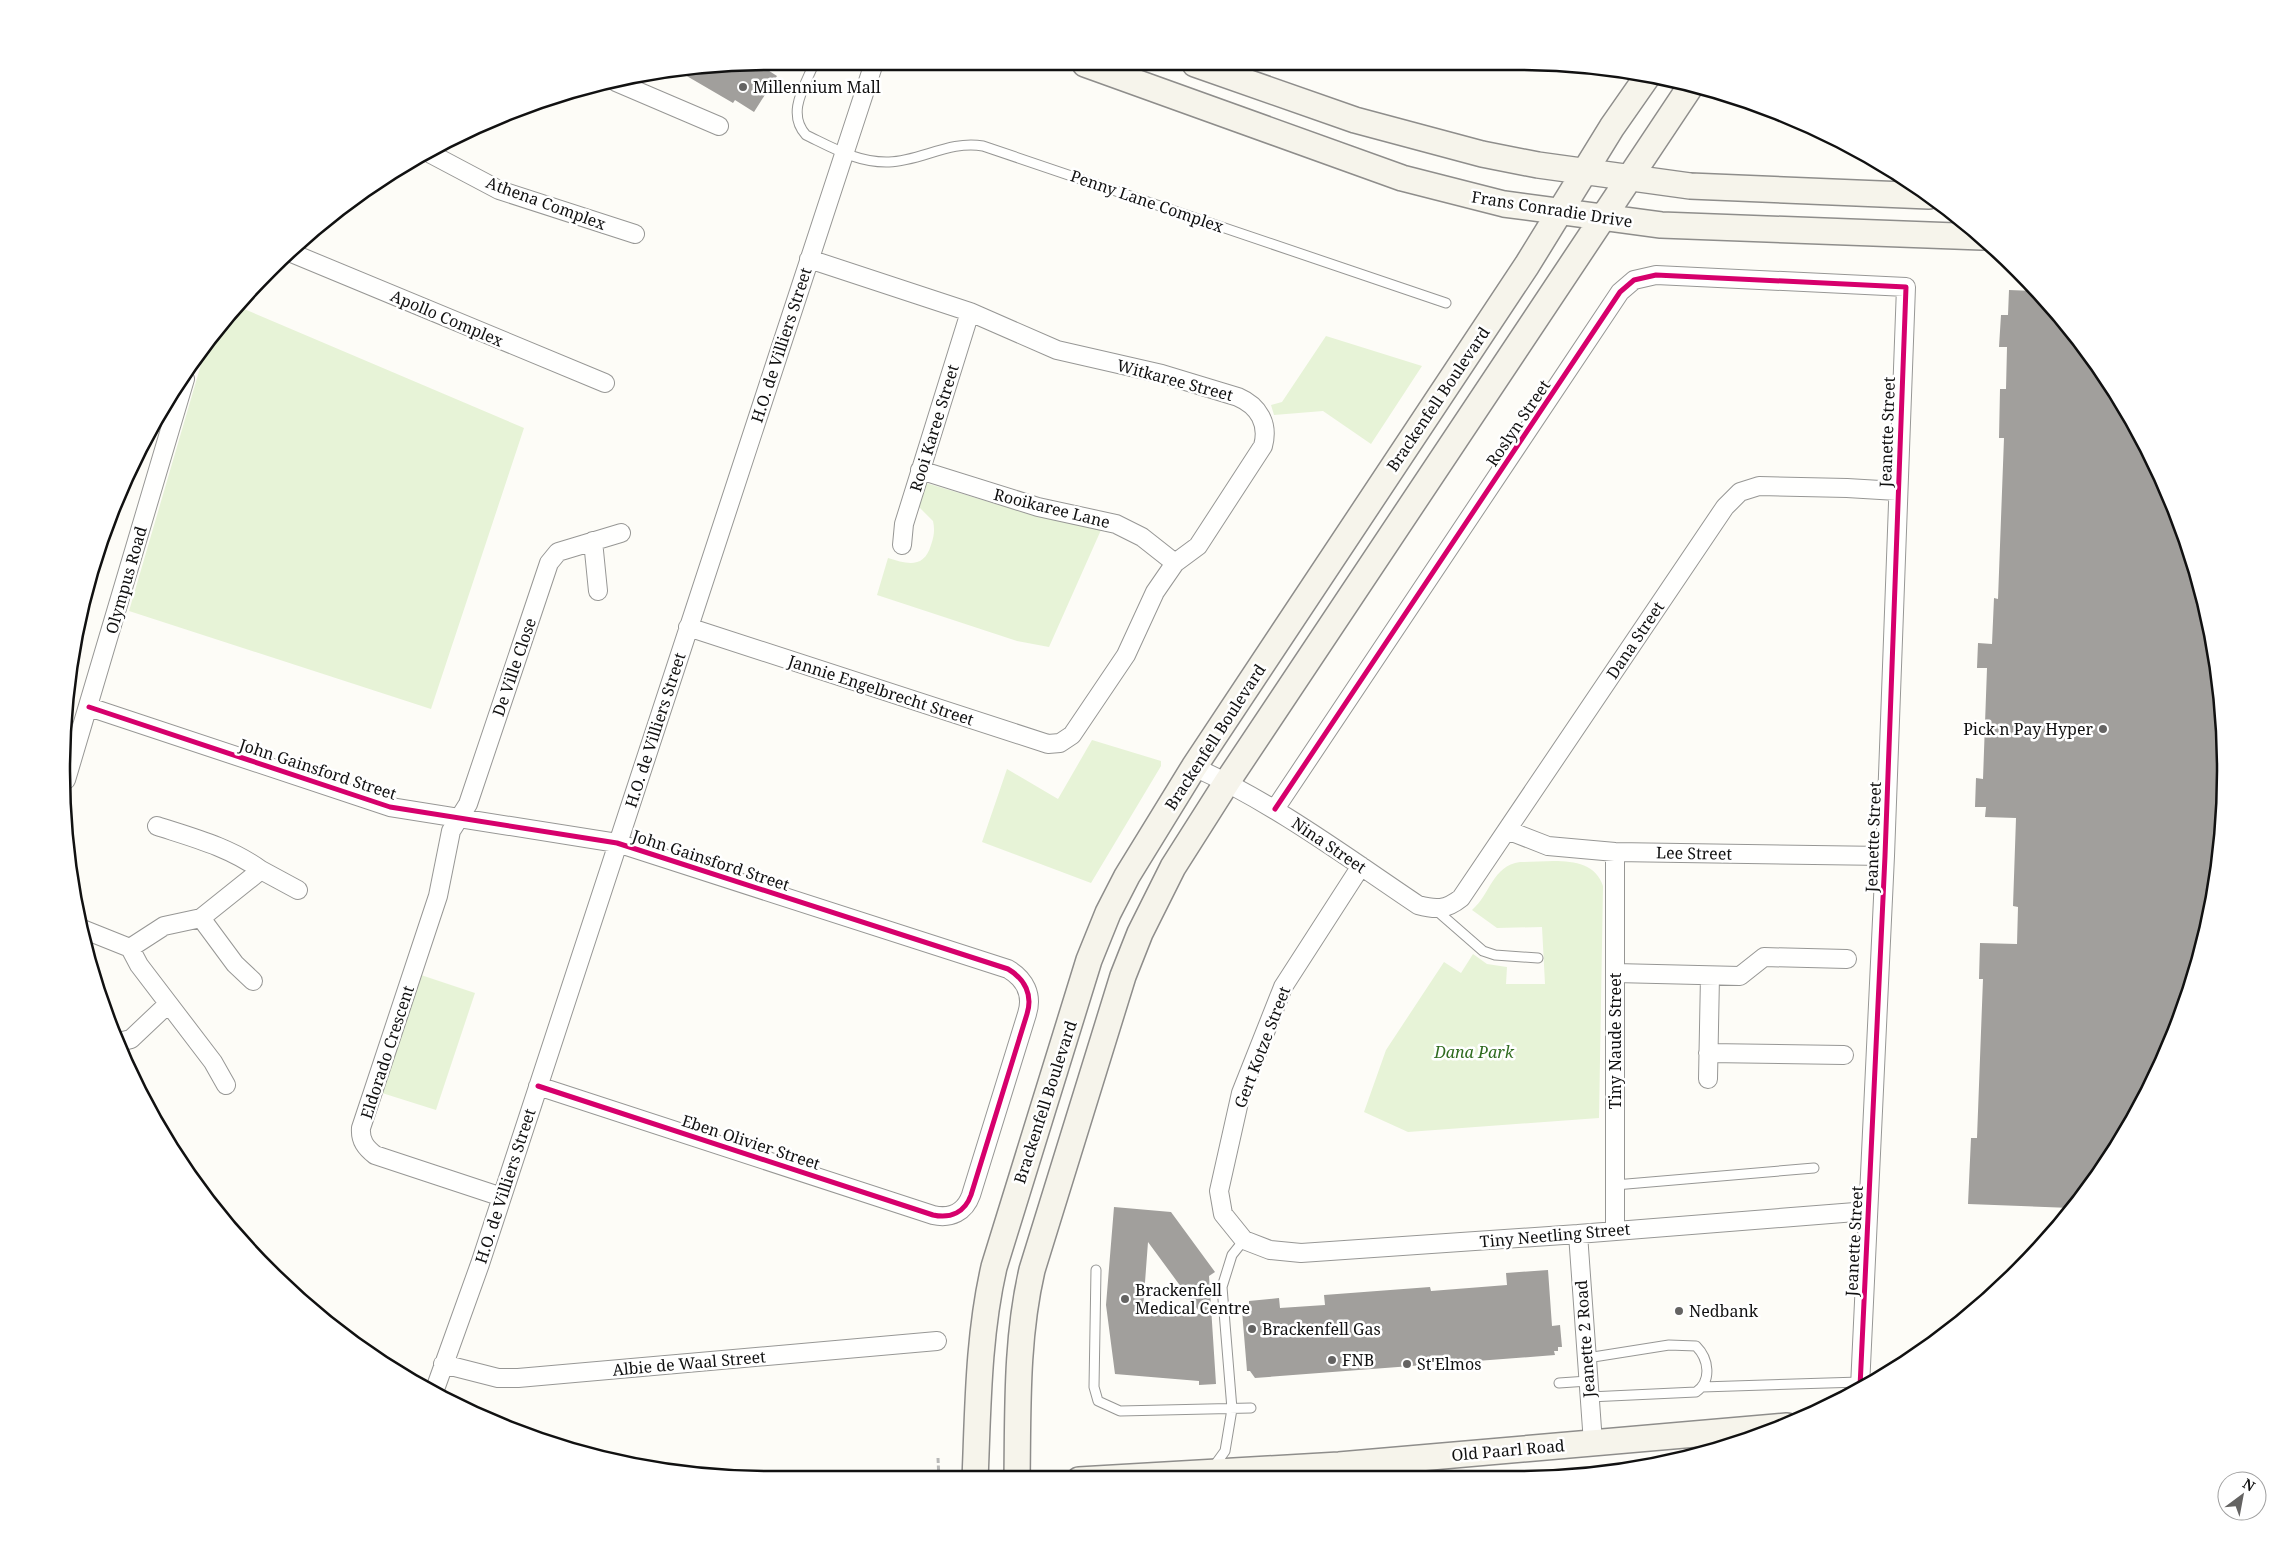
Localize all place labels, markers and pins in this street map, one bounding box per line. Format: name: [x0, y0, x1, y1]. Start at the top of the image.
place label: Millennium Mall: [753, 76, 881, 98]
marker: Millennium Mall: [737, 81, 749, 93]
place label: Pick n Pay Hyper: [1963, 718, 2093, 740]
marker: Pick n Pay Hyper: [2097, 723, 2109, 735]
place label: Brackenfell Medical Centre: [1135, 1279, 1250, 1319]
marker: Brackenfell Medical Centre: [1119, 1293, 1131, 1305]
place label: Nedbank: [1689, 1300, 1759, 1322]
marker: Nedbank: [1673, 1305, 1685, 1317]
place label: Brackenfell Gas: [1262, 1318, 1381, 1340]
marker: Brackenfell Gas: [1246, 1323, 1258, 1335]
place label: FNB: [1342, 1349, 1374, 1371]
place label: St'Elmos: [1417, 1353, 1481, 1375]
marker: FNB: [1326, 1354, 1338, 1366]
marker: St'Elmos: [1401, 1358, 1413, 1370]

